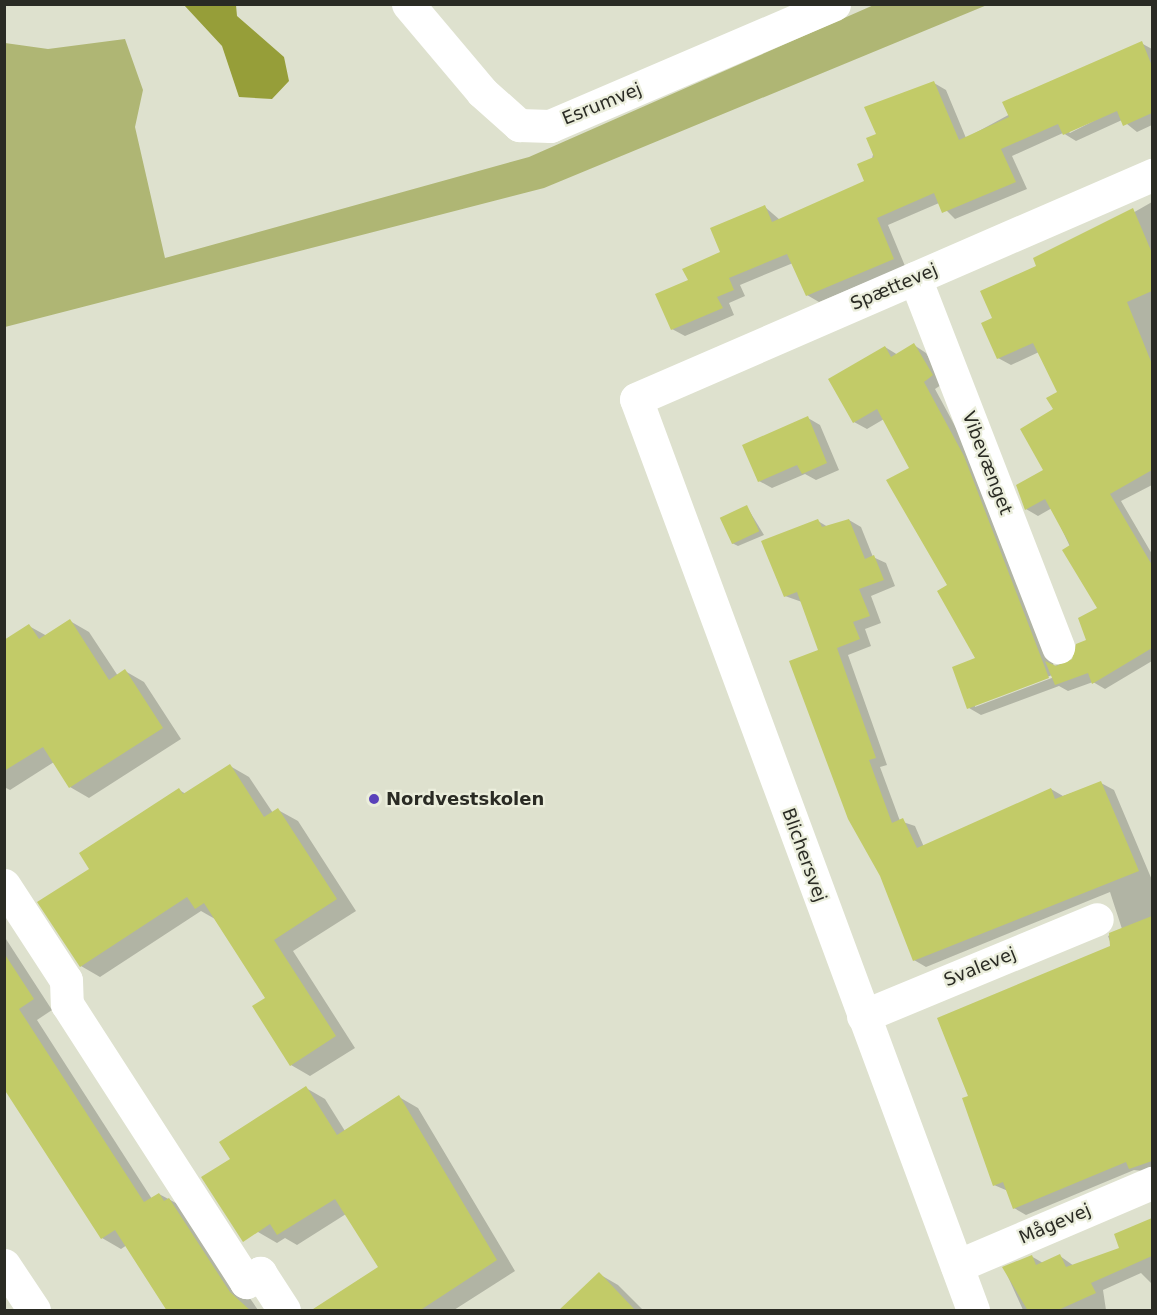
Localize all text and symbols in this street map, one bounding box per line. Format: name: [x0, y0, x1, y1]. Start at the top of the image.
street label: Esrumvej: [559, 78, 645, 130]
street label: Spættevej: [847, 259, 941, 315]
street label: Vibevænget: [957, 408, 1017, 518]
place label: Nordvestskolen: [386, 788, 544, 810]
marker: Nordvestskolen: [367, 792, 381, 806]
street label: Blichersvej: [777, 805, 831, 905]
street label: Svalevej: [941, 943, 1019, 991]
street label: Mågevej: [1016, 1199, 1094, 1249]

